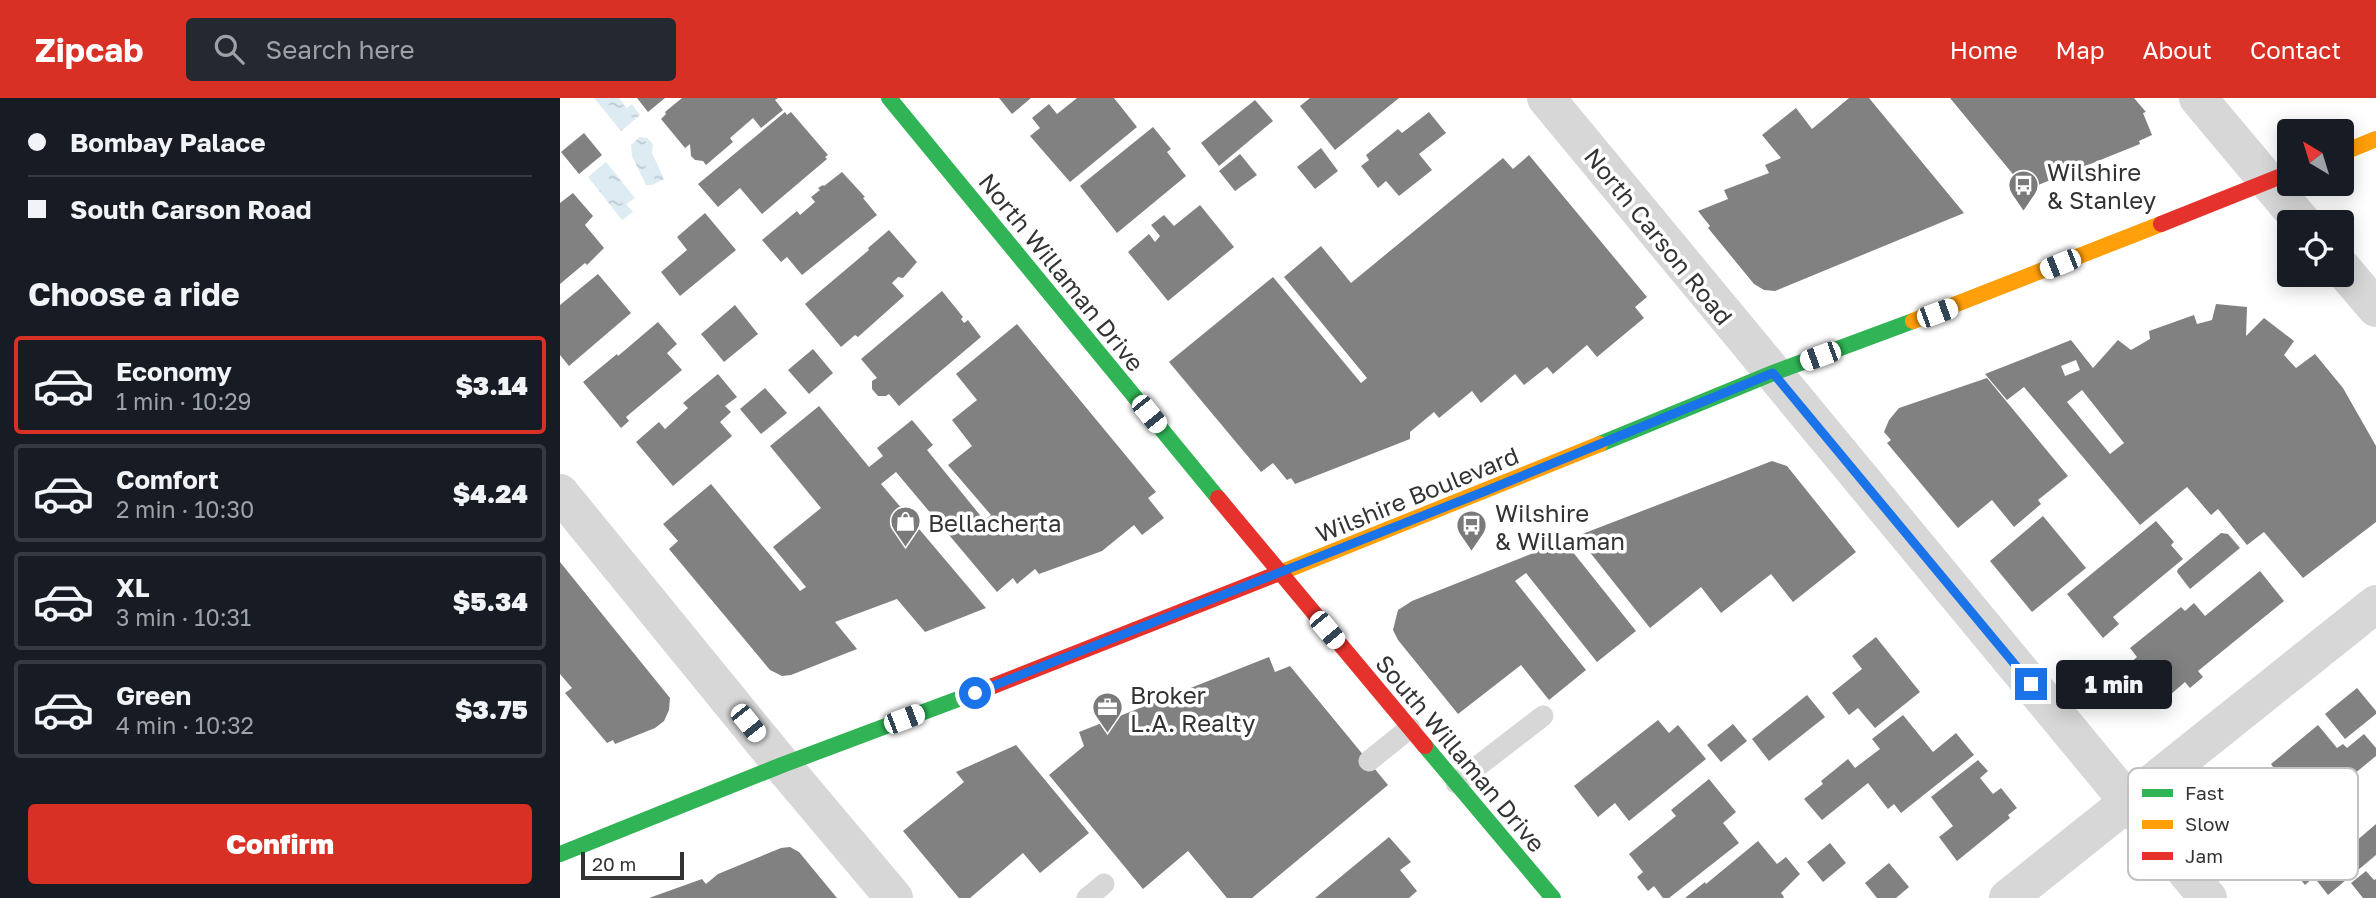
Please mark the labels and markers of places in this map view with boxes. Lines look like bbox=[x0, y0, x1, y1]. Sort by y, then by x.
place label: Wilshire & Stanley bbox=[2047, 157, 2156, 214]
bus stop icon: Wilshire & Stanley bbox=[2007, 168, 2041, 212]
place label: Wilshire & Willaman bbox=[1495, 498, 1625, 555]
shop icon: Bellacherta bbox=[888, 505, 922, 549]
place label: Bellacherta bbox=[928, 508, 1062, 537]
bus stop icon: Wilshire & Willaman bbox=[1455, 509, 1489, 553]
place label: Broker L.A. Realty bbox=[1130, 680, 1255, 737]
office icon: Broker L.A. Realty bbox=[1090, 691, 1124, 735]

